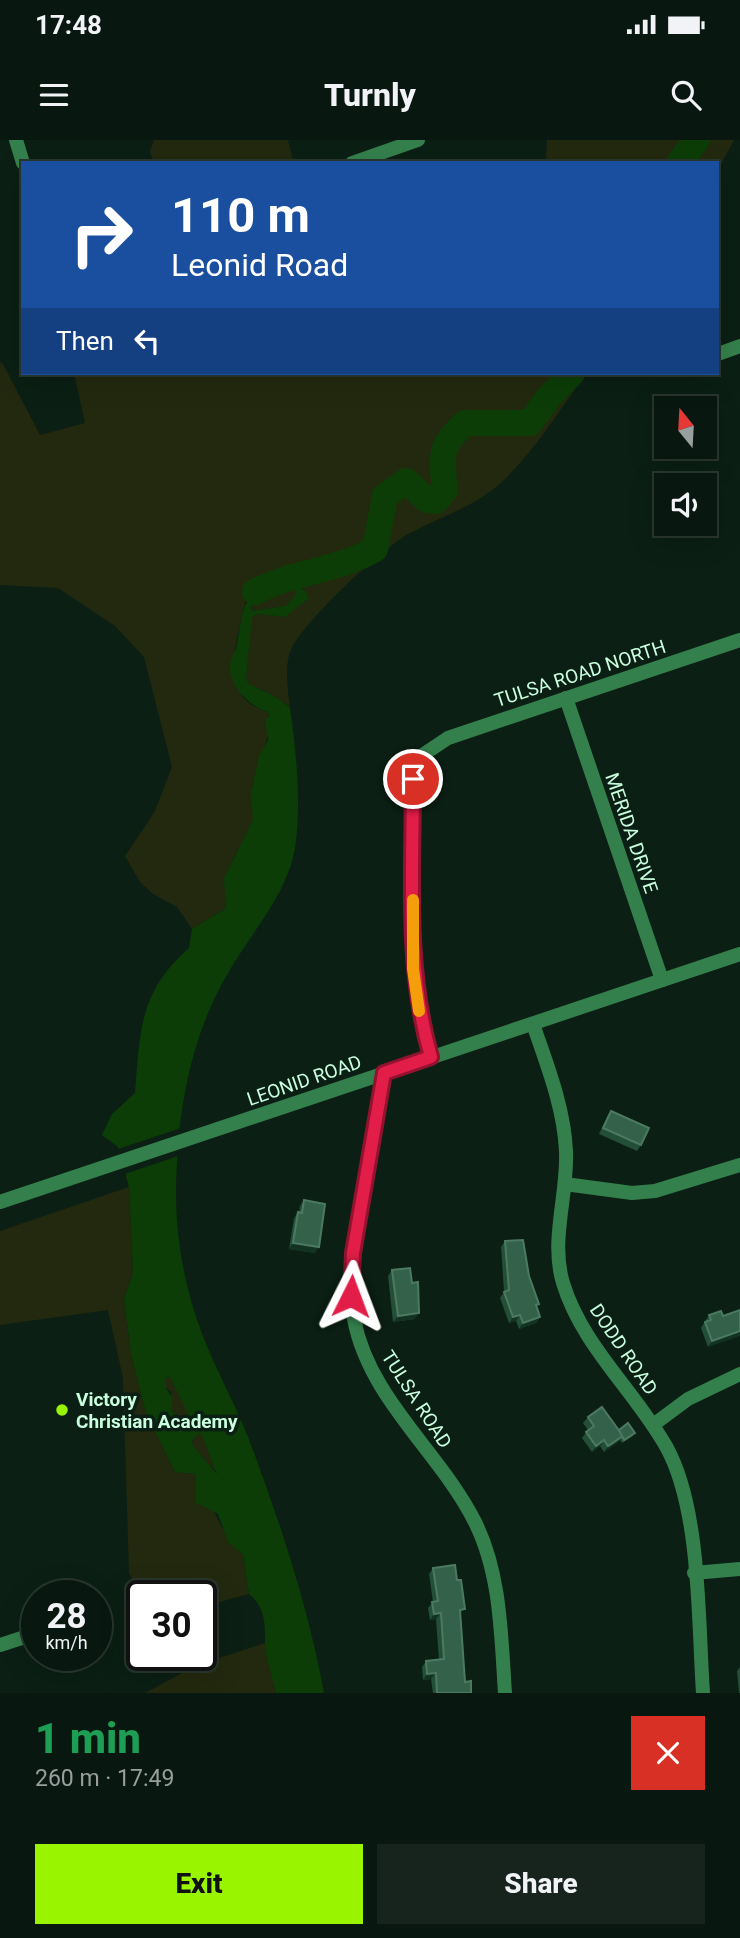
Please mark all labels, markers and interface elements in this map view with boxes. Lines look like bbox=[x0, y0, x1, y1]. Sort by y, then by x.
text: 17:48 bbox=[35, 10, 102, 40]
icon: menu bbox=[35, 76, 73, 114]
text: Turnly bbox=[324, 76, 416, 114]
icon: search bbox=[667, 76, 705, 114]
text: 110 m bbox=[171, 187, 310, 244]
icon: right bbox=[56, 189, 147, 280]
text: Leonid Road bbox=[171, 246, 348, 284]
icon: left bbox=[128, 322, 166, 360]
text: Then bbox=[56, 326, 114, 356]
north arrow bbox=[654, 396, 718, 458]
map controls bbox=[654, 396, 717, 536]
button: sound bbox=[654, 473, 717, 536]
street label: TULSA ROAD NORTH bbox=[492, 635, 669, 712]
pin bbox=[383, 749, 443, 809]
icon: arrive bbox=[394, 760, 432, 798]
street label: MERIDA DRIVE bbox=[600, 770, 663, 897]
street label: LEONID ROAD bbox=[244, 1050, 364, 1111]
position arrow bbox=[314, 1259, 388, 1333]
street label: DODD ROAD bbox=[585, 1299, 662, 1399]
street label: TULSA ROAD bbox=[377, 1346, 457, 1452]
place label: Victory Christian Academy bbox=[76, 1388, 238, 1433]
marker: Victory Christian Academy bbox=[54, 1402, 70, 1418]
speed limit sign: 30 bbox=[126, 1580, 217, 1671]
text: 28 bbox=[46, 1596, 87, 1637]
text: km/h bbox=[45, 1632, 88, 1653]
text: 1 min bbox=[35, 1714, 141, 1763]
button: close bbox=[631, 1716, 705, 1790]
text: 260 m · 17:49 bbox=[35, 1765, 174, 1792]
button: Exit bbox=[35, 1844, 363, 1924]
button: Share bbox=[377, 1844, 705, 1924]

